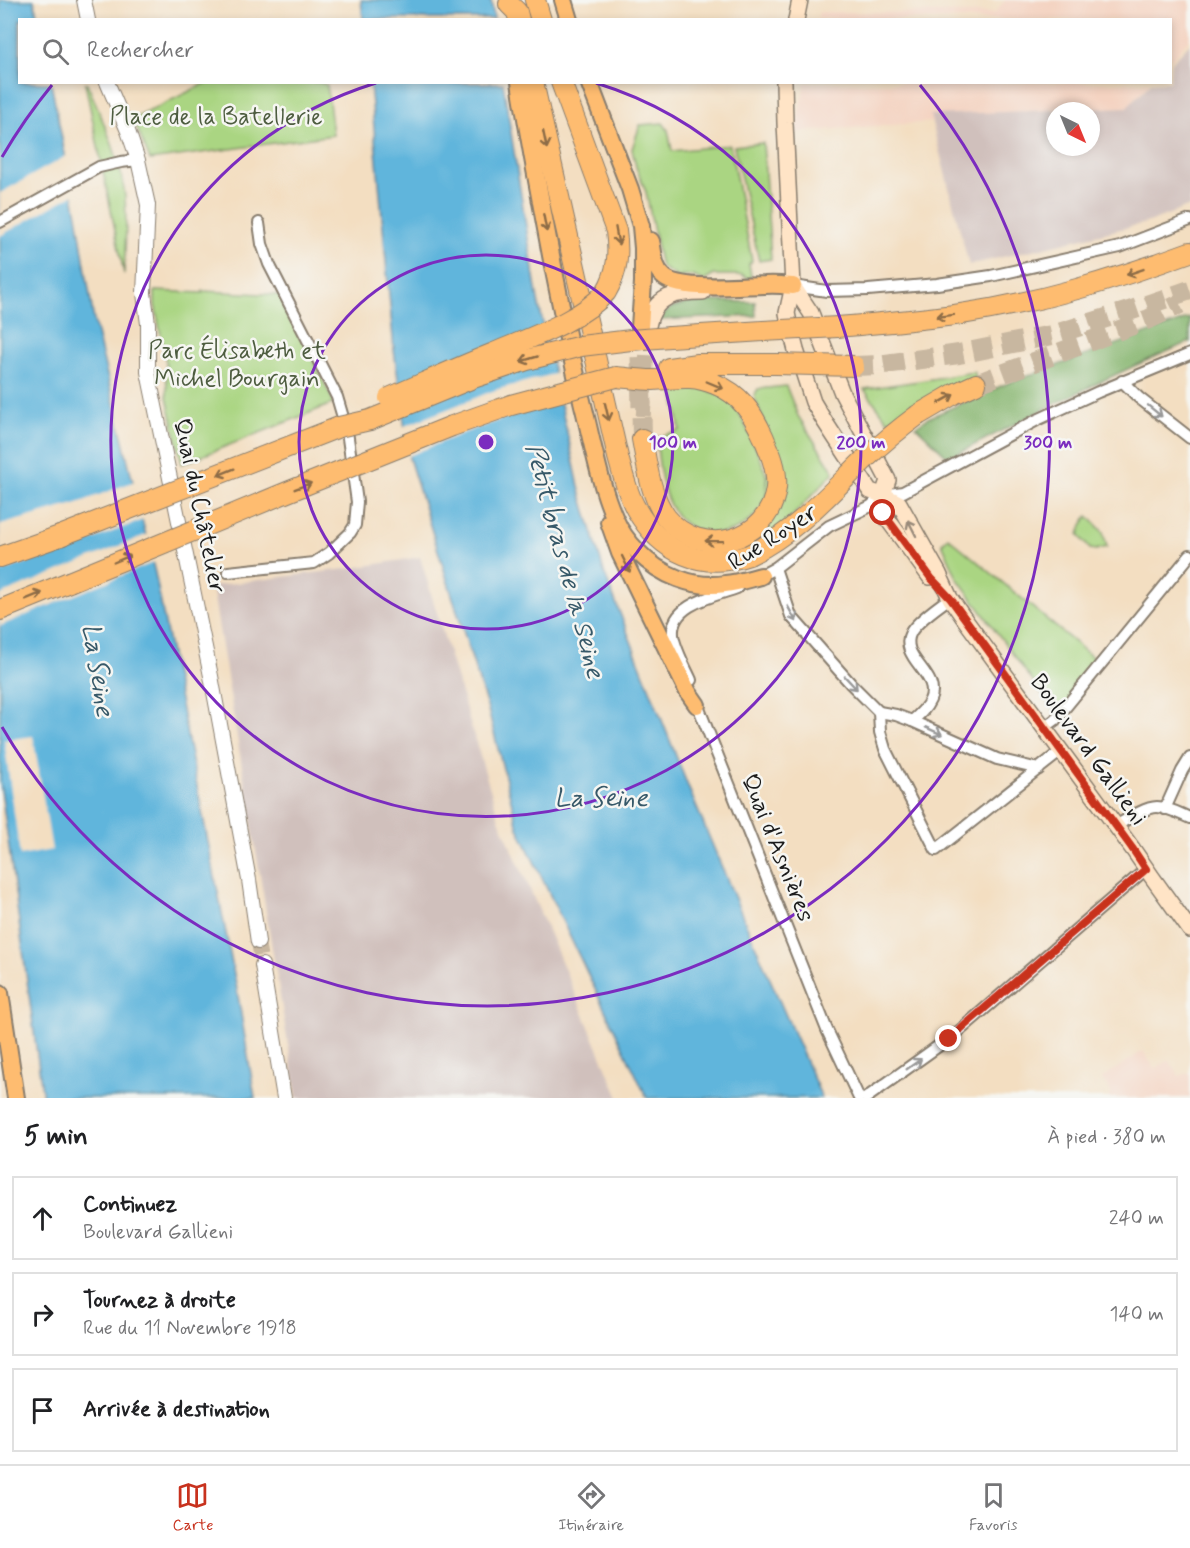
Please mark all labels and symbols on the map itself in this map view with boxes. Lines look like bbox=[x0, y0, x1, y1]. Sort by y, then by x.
park label: Place de la Batellerie bbox=[109, 102, 323, 133]
north arrow bbox=[1046, 102, 1100, 156]
one-way arrow bbox=[540, 129, 551, 149]
one-way arrow bbox=[540, 212, 551, 232]
one-way arrow bbox=[611, 226, 622, 245]
one-way arrow bbox=[1126, 267, 1145, 278]
one-way arrow bbox=[936, 311, 956, 322]
park label: Parc Élisabeth et Michel Bourgain bbox=[148, 334, 326, 395]
one-way arrow bbox=[520, 354, 539, 365]
one-way arrow bbox=[706, 380, 724, 391]
one-way arrow bbox=[938, 392, 955, 404]
one-way arrow bbox=[602, 402, 613, 421]
one-way arrow bbox=[1147, 404, 1163, 417]
street label: Quai du Châtelier bbox=[165, 416, 233, 596]
text: 100 m bbox=[649, 431, 697, 455]
text: 200 m bbox=[836, 431, 886, 455]
text: 300 m bbox=[1024, 431, 1072, 455]
centre of rings bbox=[476, 432, 496, 452]
water label: Petit bras de la Seine bbox=[516, 440, 612, 683]
one-way arrow bbox=[217, 467, 236, 478]
one-way arrow bbox=[293, 479, 312, 490]
street label: Rue Royer bbox=[722, 497, 824, 578]
route start bbox=[869, 499, 895, 525]
one-way arrow bbox=[906, 519, 917, 537]
one-way arrow bbox=[705, 535, 725, 547]
one-way arrow bbox=[113, 553, 131, 565]
one-way arrow bbox=[621, 555, 632, 573]
one-way arrow bbox=[25, 590, 43, 601]
one-way arrow bbox=[786, 605, 798, 622]
water label: La Seine bbox=[73, 621, 121, 720]
street label: Boulevard Gallieni bbox=[1023, 668, 1153, 832]
one-way arrow bbox=[843, 675, 858, 690]
one-way arrow bbox=[925, 727, 943, 738]
street label: Quai d'Asnières bbox=[733, 769, 821, 927]
water label: La Seine bbox=[554, 782, 649, 816]
route end bbox=[935, 1025, 961, 1051]
one-way arrow bbox=[905, 1058, 922, 1070]

